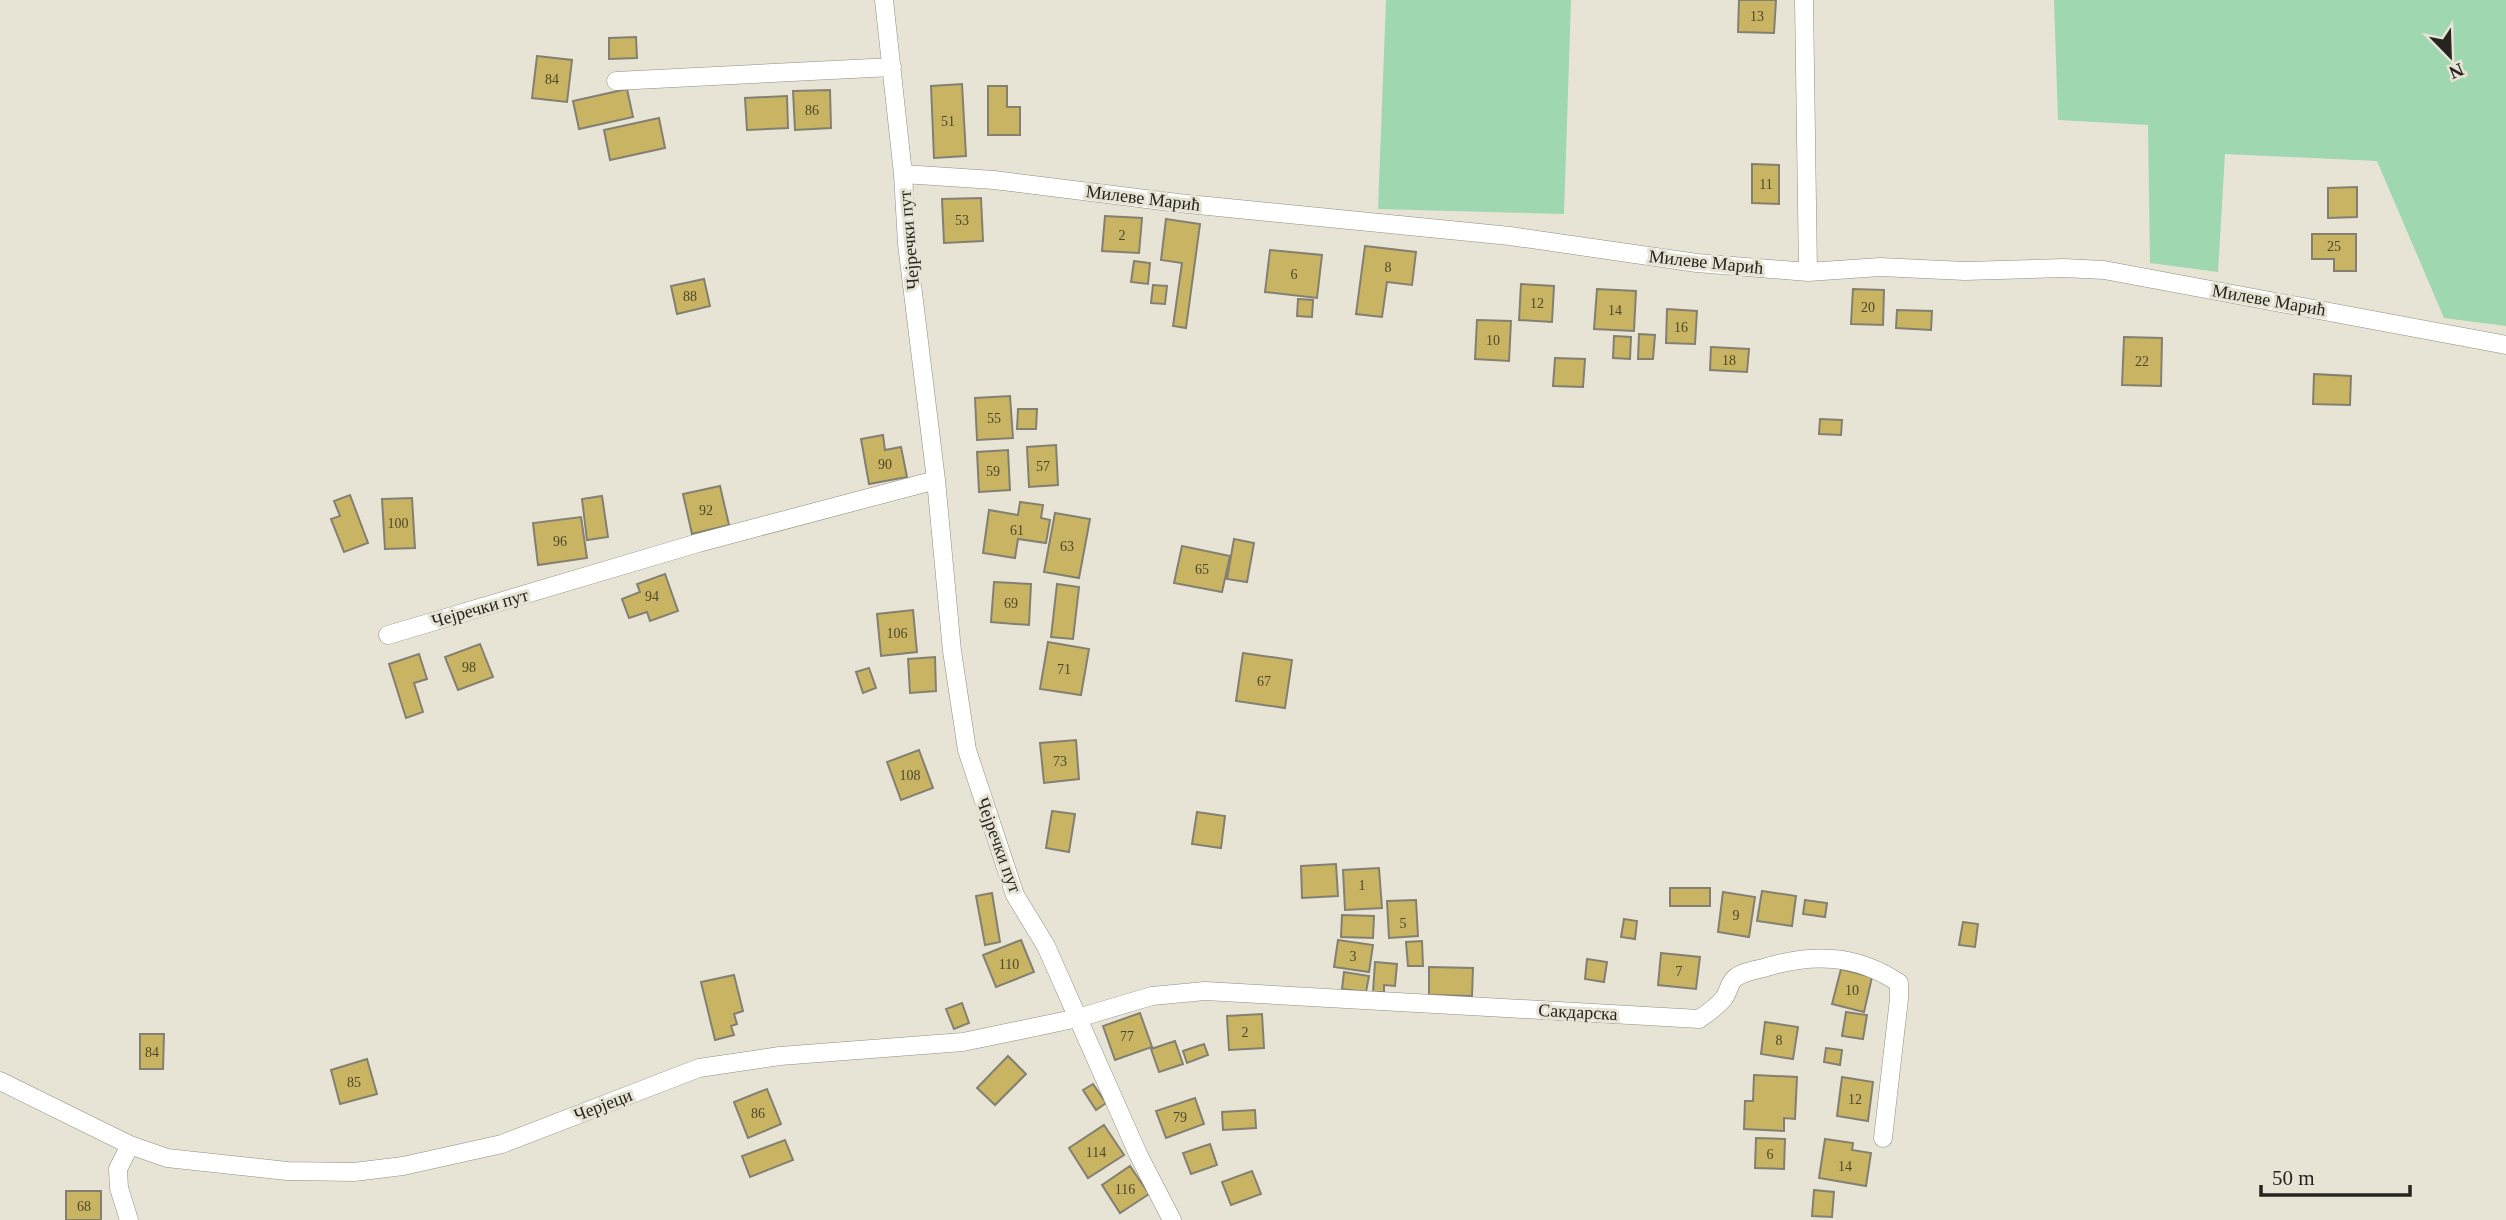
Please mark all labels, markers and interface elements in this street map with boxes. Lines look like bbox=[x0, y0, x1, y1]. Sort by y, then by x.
house number: 13 bbox=[1750, 9, 1764, 24]
north arrow bbox=[2415, 21, 2485, 91]
text: N bbox=[2446, 59, 2467, 84]
house number: 84 bbox=[545, 72, 559, 87]
house number: 86 bbox=[805, 103, 819, 118]
house number: 51 bbox=[941, 114, 955, 129]
house number: 11 bbox=[1759, 177, 1773, 192]
street label: Милеве Мaрић bbox=[1085, 181, 1201, 215]
street label: Чејречки пут bbox=[895, 189, 923, 291]
house number: 53 bbox=[955, 213, 969, 228]
house number: 2 bbox=[1119, 228, 1126, 243]
house number: 25 bbox=[2327, 239, 2341, 254]
street label: Милеве Мaрић bbox=[1648, 246, 1764, 278]
house number: 8 bbox=[1385, 260, 1392, 275]
house number: 6 bbox=[1291, 267, 1298, 282]
street label: Милеве Мaрић bbox=[2211, 280, 2327, 320]
house number: 88 bbox=[683, 289, 697, 304]
house number: 12 bbox=[1530, 296, 1544, 311]
house number: 20 bbox=[1861, 300, 1875, 315]
house number: 14 bbox=[1608, 303, 1622, 318]
house number: 16 bbox=[1674, 320, 1688, 335]
house number: 10 bbox=[1486, 333, 1500, 348]
house number: 18 bbox=[1722, 353, 1736, 368]
house number: 22 bbox=[2135, 354, 2149, 369]
house number: 55 bbox=[987, 411, 1001, 426]
house number: 90 bbox=[878, 457, 892, 472]
house number: 57 bbox=[1036, 459, 1050, 474]
house number: 59 bbox=[986, 464, 1000, 479]
house number: 92 bbox=[699, 503, 713, 518]
house number: 100 bbox=[388, 516, 409, 531]
house number: 61 bbox=[1010, 523, 1024, 538]
house number: 96 bbox=[553, 534, 567, 549]
house number: 63 bbox=[1060, 539, 1074, 554]
house number: 65 bbox=[1195, 562, 1209, 577]
street label: Чејречки пут bbox=[429, 585, 531, 631]
house number: 94 bbox=[645, 589, 659, 604]
house number: 69 bbox=[1004, 596, 1018, 611]
house number: 106 bbox=[887, 626, 908, 641]
house number: 98 bbox=[462, 660, 476, 675]
house number: 71 bbox=[1057, 662, 1071, 677]
house number: 67 bbox=[1257, 674, 1271, 689]
house number: 73 bbox=[1053, 754, 1067, 769]
house number: 108 bbox=[900, 768, 921, 783]
street label: Чејречки пут bbox=[973, 795, 1025, 895]
house number: 1 bbox=[1359, 878, 1366, 893]
house number: 9 bbox=[1733, 908, 1740, 923]
house number: 5 bbox=[1400, 916, 1407, 931]
house number: 3 bbox=[1350, 949, 1357, 964]
house number: 110 bbox=[999, 957, 1019, 972]
house number: 7 bbox=[1676, 964, 1683, 979]
house number: 10 bbox=[1845, 983, 1859, 998]
street label: Сакдарска bbox=[1538, 1000, 1618, 1024]
house number: 2 bbox=[1242, 1025, 1249, 1040]
house number: 77 bbox=[1120, 1029, 1134, 1044]
house number: 8 bbox=[1776, 1033, 1783, 1048]
house number: 84 bbox=[145, 1045, 159, 1060]
house number: 85 bbox=[347, 1075, 361, 1090]
street label: Черјеци bbox=[571, 1085, 635, 1125]
house number: 12 bbox=[1848, 1092, 1862, 1107]
house number: 86 bbox=[751, 1106, 765, 1121]
house number: 79 bbox=[1173, 1110, 1187, 1125]
house number: 114 bbox=[1086, 1145, 1106, 1160]
house number: 6 bbox=[1767, 1147, 1774, 1162]
scale bar bbox=[2261, 1154, 2410, 1198]
house number: 14 bbox=[1838, 1159, 1852, 1174]
text: 50 m bbox=[2272, 1166, 2315, 1190]
house number: 116 bbox=[1115, 1182, 1135, 1197]
house number: 68 bbox=[77, 1199, 91, 1214]

